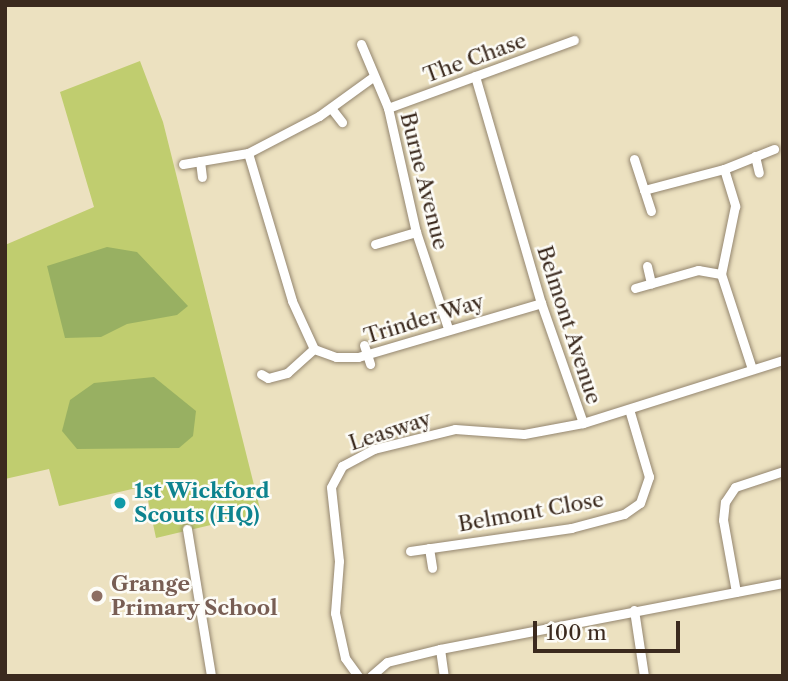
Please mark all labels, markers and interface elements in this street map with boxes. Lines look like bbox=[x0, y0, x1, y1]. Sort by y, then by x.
street label: The Chase bbox=[420, 28, 530, 88]
street label: Burne Avenue bbox=[395, 109, 453, 253]
street label: Belmont Avenue bbox=[531, 242, 607, 408]
street label: Trinder Way bbox=[360, 289, 488, 349]
street label: Leasway bbox=[346, 406, 434, 456]
place label: 1st Wickford Scouts (HQ) bbox=[134, 478, 270, 528]
street label: Belmont Close bbox=[456, 487, 606, 537]
marker: 1st Wickford Scouts (HQ) bbox=[112, 495, 128, 511]
place label: Grange Primary School bbox=[111, 571, 278, 621]
marker: Grange Primary School bbox=[89, 588, 105, 604]
scale bar bbox=[536, 608, 683, 652]
text: 100 m bbox=[546, 620, 607, 645]

